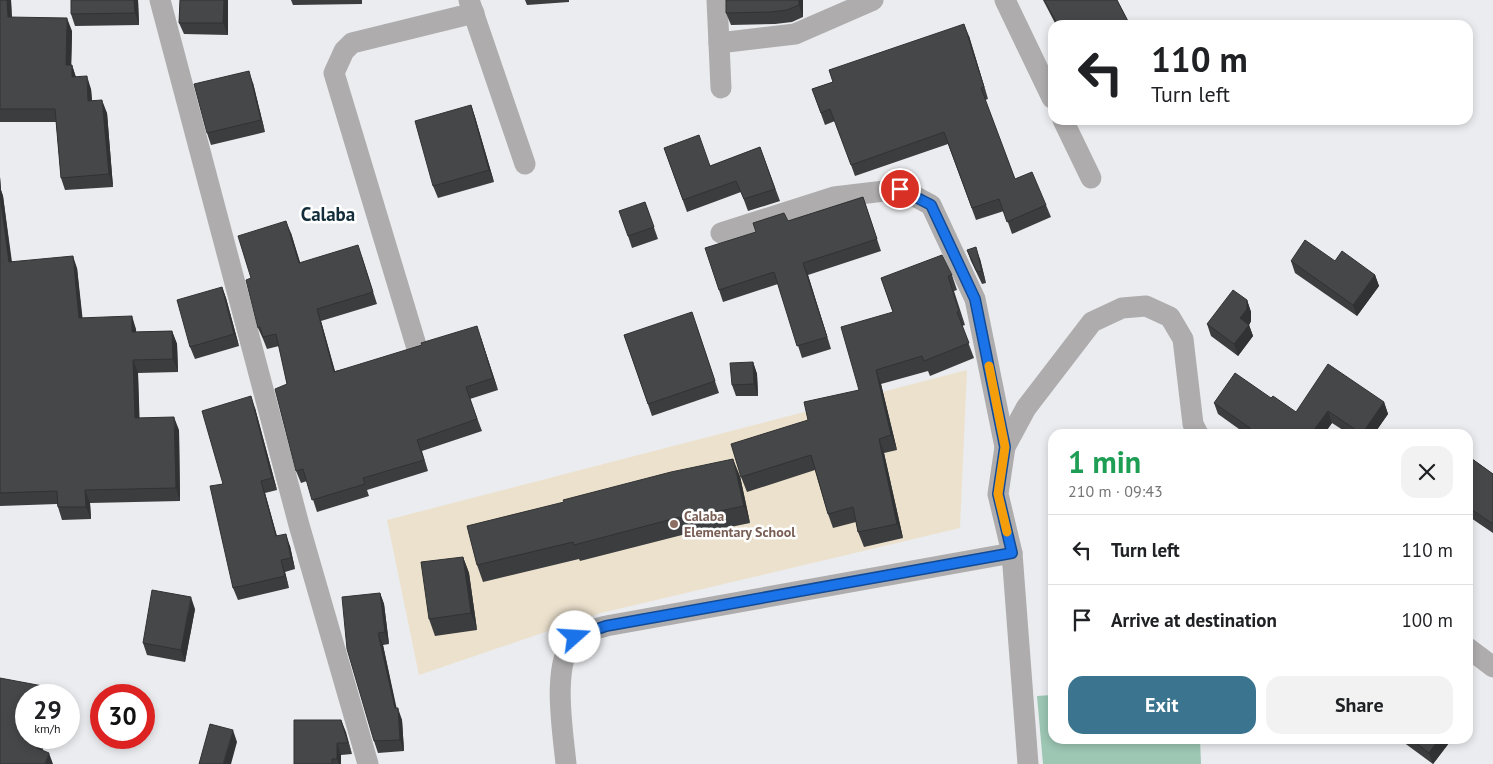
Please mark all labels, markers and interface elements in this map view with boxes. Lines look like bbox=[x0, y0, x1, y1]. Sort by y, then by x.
text: 110 m bbox=[1151, 36, 1248, 82]
icon: left bbox=[1068, 40, 1133, 105]
text: Turn left bbox=[1151, 80, 1230, 108]
pin bbox=[879, 168, 921, 210]
icon: arrive bbox=[886, 175, 914, 203]
district label: Calaba bbox=[301, 202, 355, 226]
text: 1 min bbox=[1068, 442, 1141, 481]
button: close bbox=[1401, 446, 1453, 498]
text: 210 m · 09:43 bbox=[1068, 481, 1163, 501]
place label: Calaba Elementary School bbox=[684, 507, 796, 541]
marker: Calaba Elementary School bbox=[668, 518, 680, 530]
icon: left bbox=[1068, 536, 1096, 564]
text: Turn left bbox=[1111, 538, 1180, 562]
text: 110 m bbox=[1401, 538, 1453, 562]
icon: arrive bbox=[1068, 606, 1096, 634]
text: Arrive at destination bbox=[1111, 608, 1277, 632]
text: 100 m bbox=[1401, 608, 1453, 632]
position arrow bbox=[548, 610, 600, 662]
button: Exit bbox=[1068, 676, 1256, 734]
button: Share bbox=[1266, 676, 1453, 734]
speed limit sign: 30 bbox=[90, 684, 155, 749]
text: 29 bbox=[33, 694, 62, 726]
text: km/h bbox=[34, 721, 61, 736]

